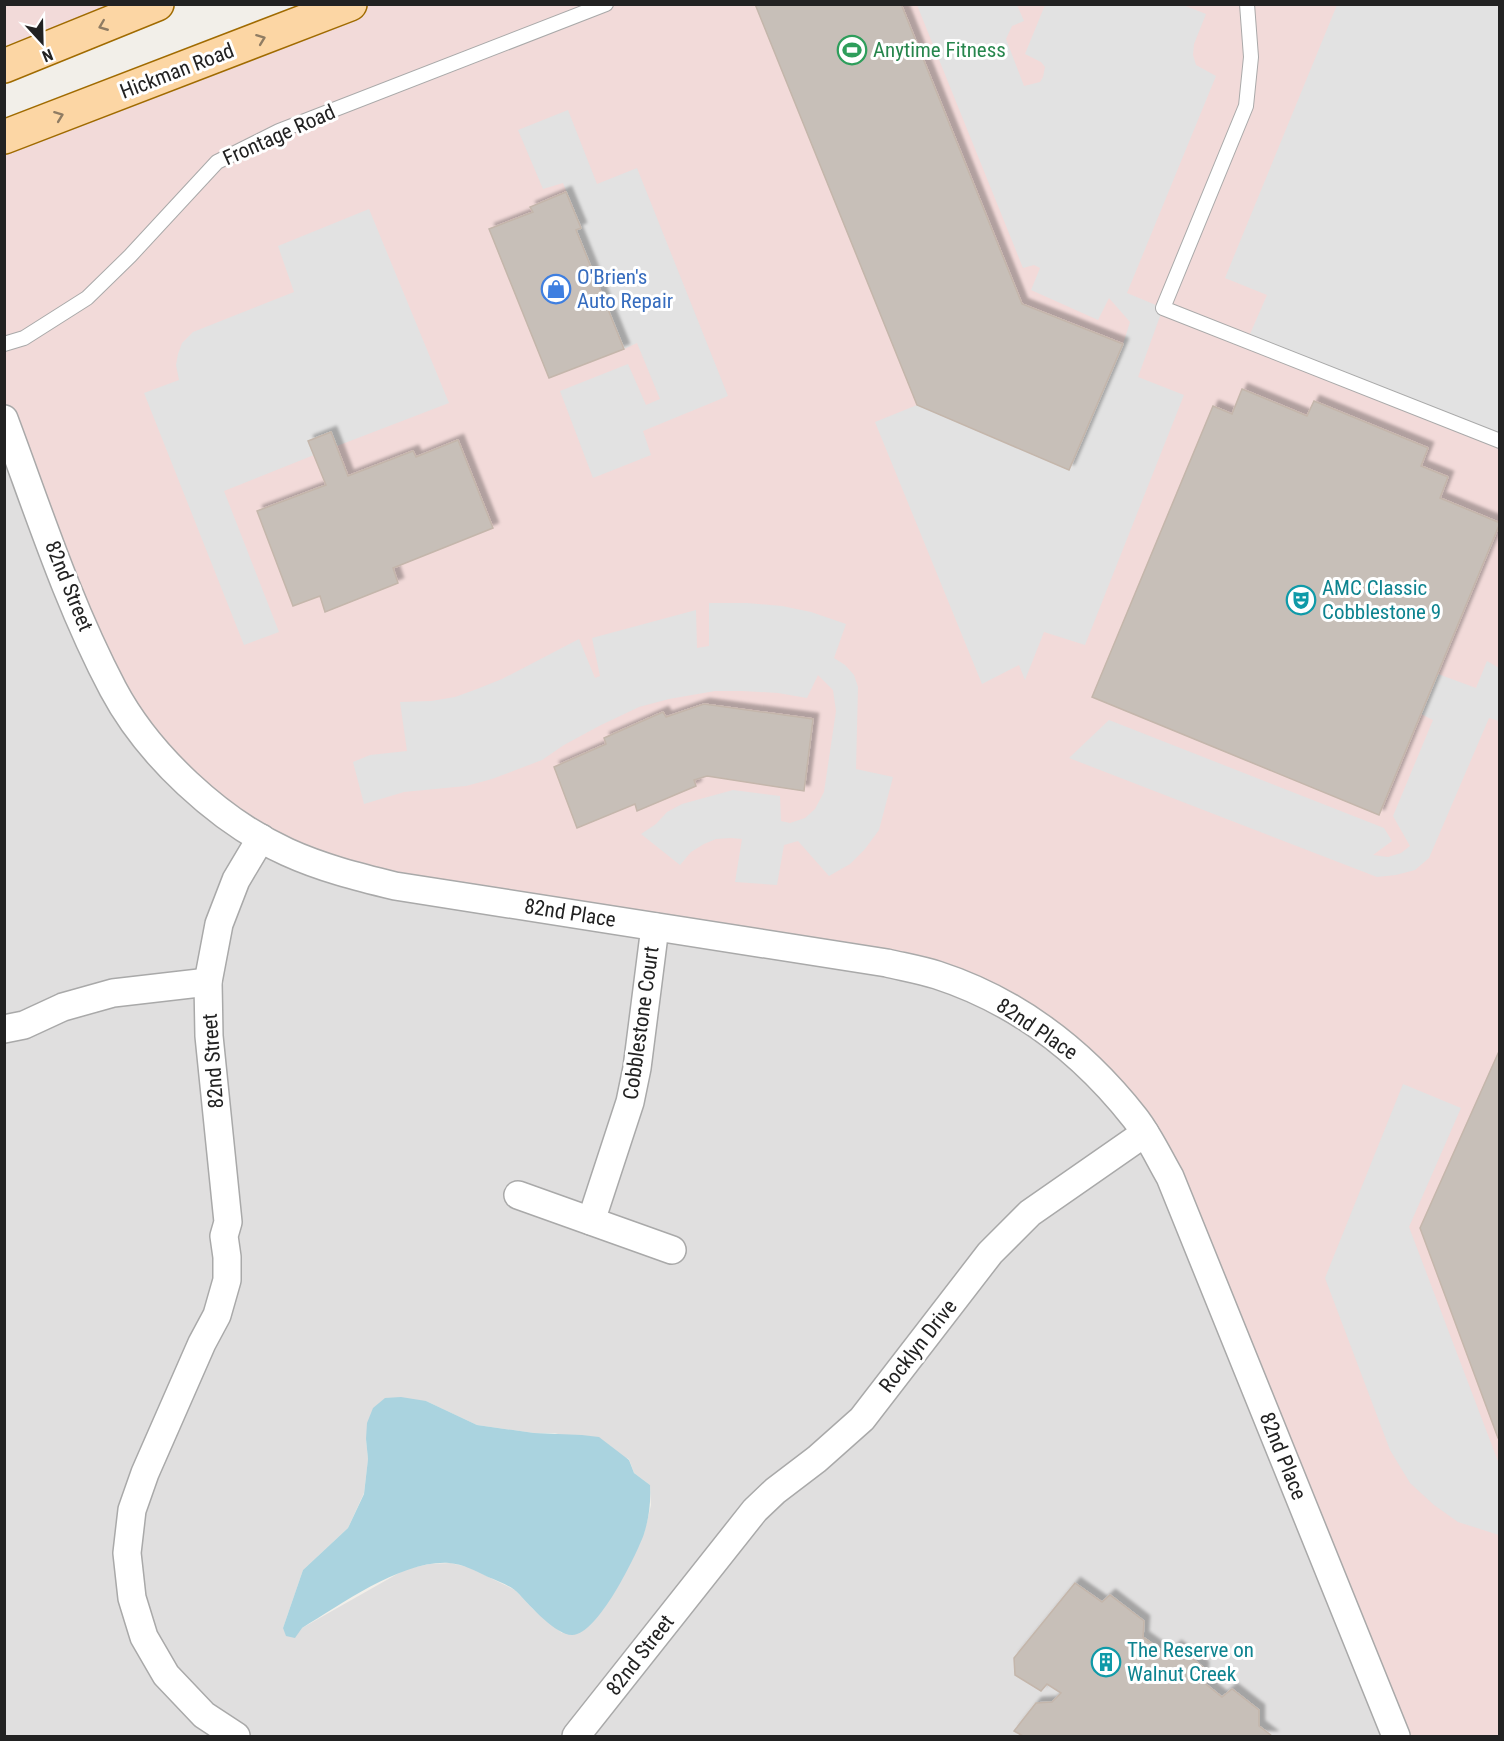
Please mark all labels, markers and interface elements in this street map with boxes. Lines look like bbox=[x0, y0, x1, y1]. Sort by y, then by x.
north arrow bbox=[12, 12, 72, 72]
one-way arrow bbox=[98, 19, 109, 31]
one-way arrow bbox=[255, 33, 266, 46]
sports icon: Anytime Fitness bbox=[836, 34, 868, 66]
street label: Hickman Road bbox=[117, 38, 237, 104]
place label: Anytime Fitness bbox=[873, 38, 1006, 62]
text: N bbox=[39, 45, 56, 66]
street label: Frontage Road bbox=[219, 100, 339, 170]
one-way arrow bbox=[53, 111, 64, 123]
place label: O'Brien's Auto Repair bbox=[577, 265, 673, 313]
shop icon: O'Brien's Auto Repair bbox=[540, 273, 572, 305]
street label: 82nd Street bbox=[40, 537, 98, 635]
place label: AMC Classic Cobblestone 9 bbox=[1322, 576, 1441, 624]
theatre icon: AMC Classic Cobblestone 9 bbox=[1285, 584, 1317, 616]
street label: 82nd Place bbox=[523, 894, 618, 932]
street label: Cobblestone Court bbox=[618, 945, 664, 1101]
street label: 82nd Place bbox=[992, 993, 1082, 1065]
street label: 82nd Street bbox=[198, 1013, 228, 1109]
street label: Rocklyn Drive bbox=[874, 1295, 962, 1397]
street label: 82nd Place bbox=[1255, 1409, 1311, 1503]
street label: 82nd Street bbox=[601, 1610, 679, 1700]
place label: The Reserve on Walnut Creek bbox=[1127, 1638, 1254, 1686]
building icon: The Reserve on Walnut Creek bbox=[1090, 1646, 1122, 1678]

